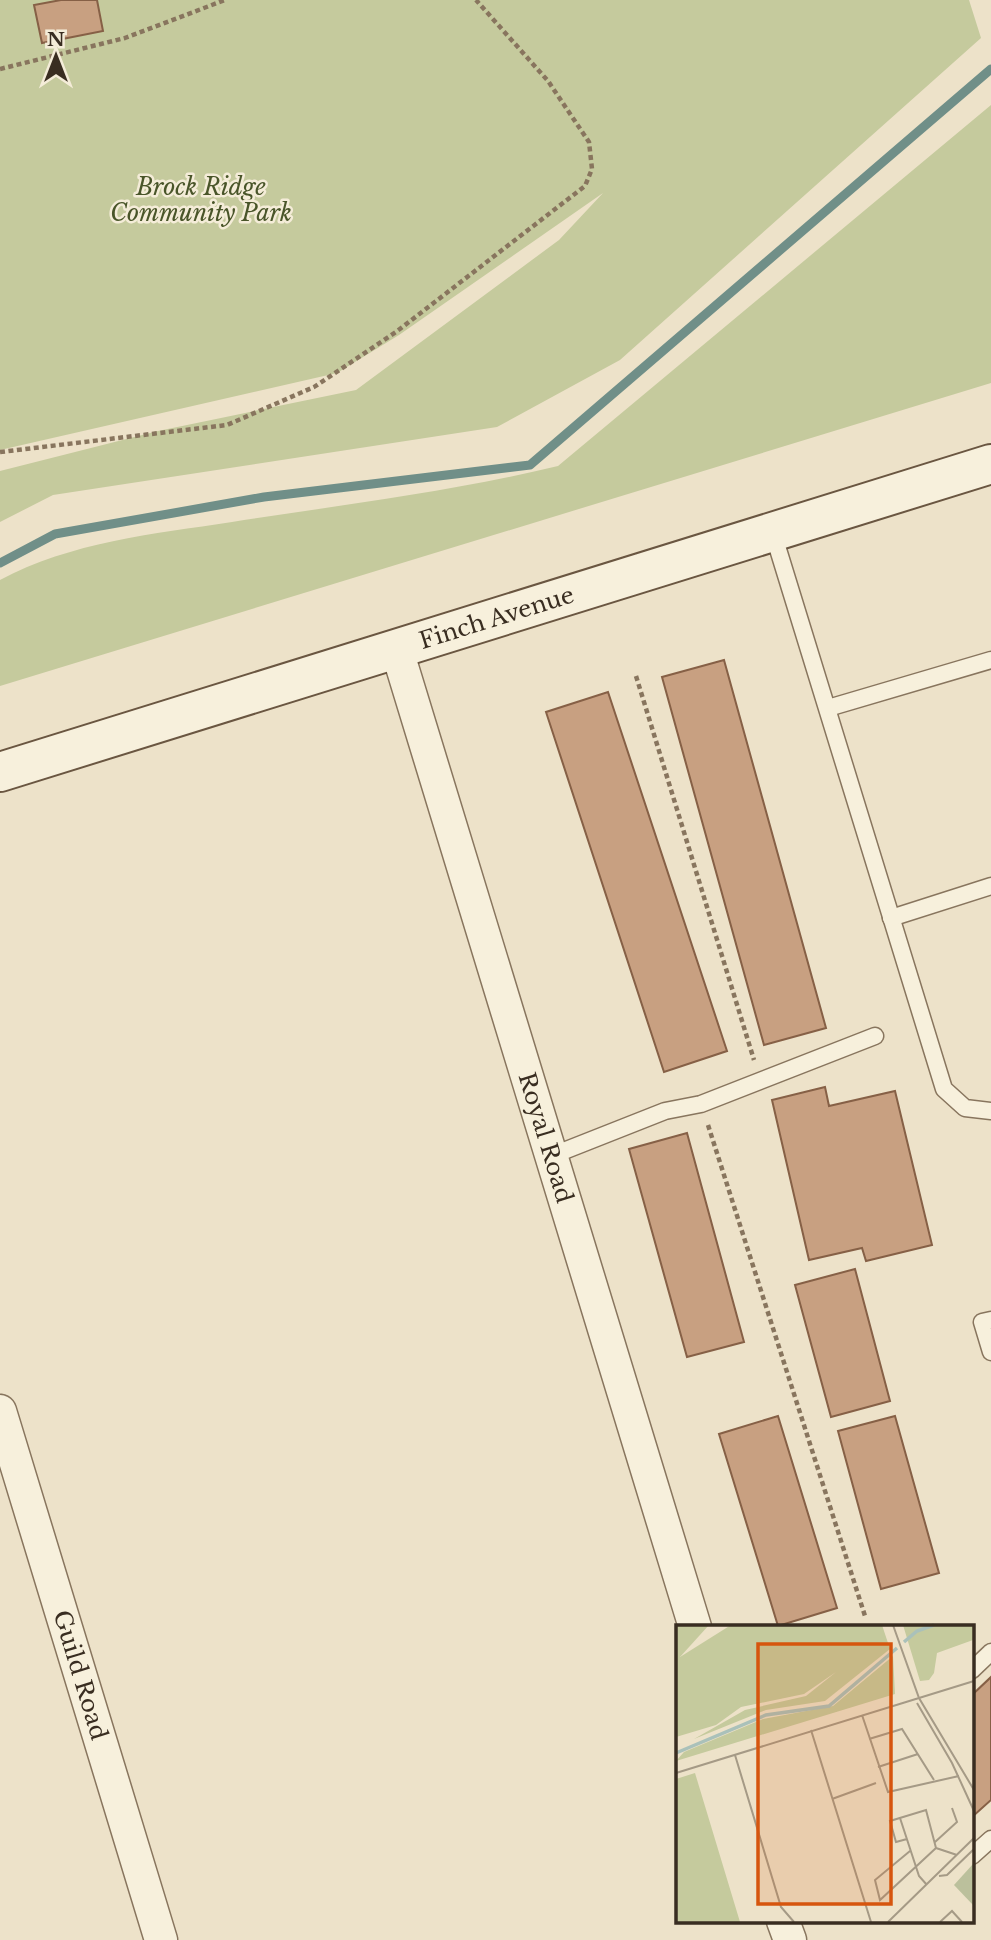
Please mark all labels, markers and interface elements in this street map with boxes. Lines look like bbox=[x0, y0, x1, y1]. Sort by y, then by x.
north arrow bbox=[21, 21, 91, 91]
text: N bbox=[47, 28, 65, 51]
park label: Brock Ridge Community Park bbox=[110, 173, 292, 227]
street label: Finch Avenue bbox=[416, 580, 577, 655]
street label: Royal Road bbox=[513, 1069, 579, 1206]
street label: Guild Road bbox=[47, 1607, 113, 1743]
inset map bbox=[676, 1625, 974, 1923]

